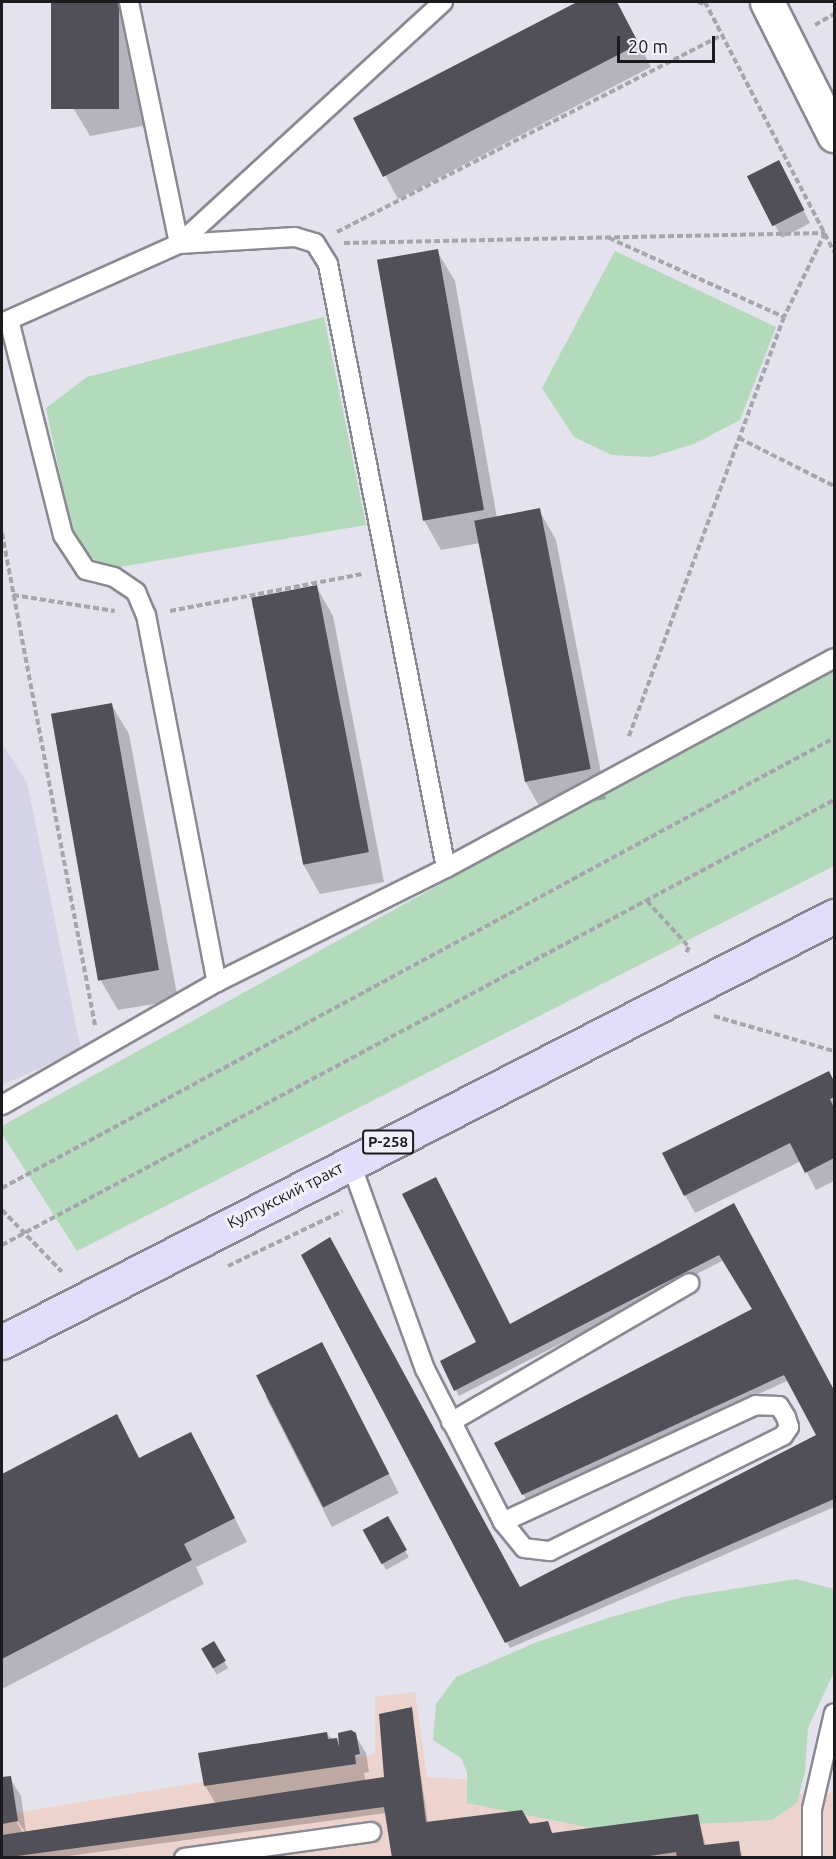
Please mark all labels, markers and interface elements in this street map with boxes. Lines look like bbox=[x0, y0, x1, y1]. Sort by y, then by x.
scale bar bbox=[620, 24, 718, 62]
text: 20 m bbox=[628, 36, 668, 56]
road number: Р-258 bbox=[361, 1130, 415, 1154]
street label: Култукский тракт bbox=[224, 1158, 346, 1232]

